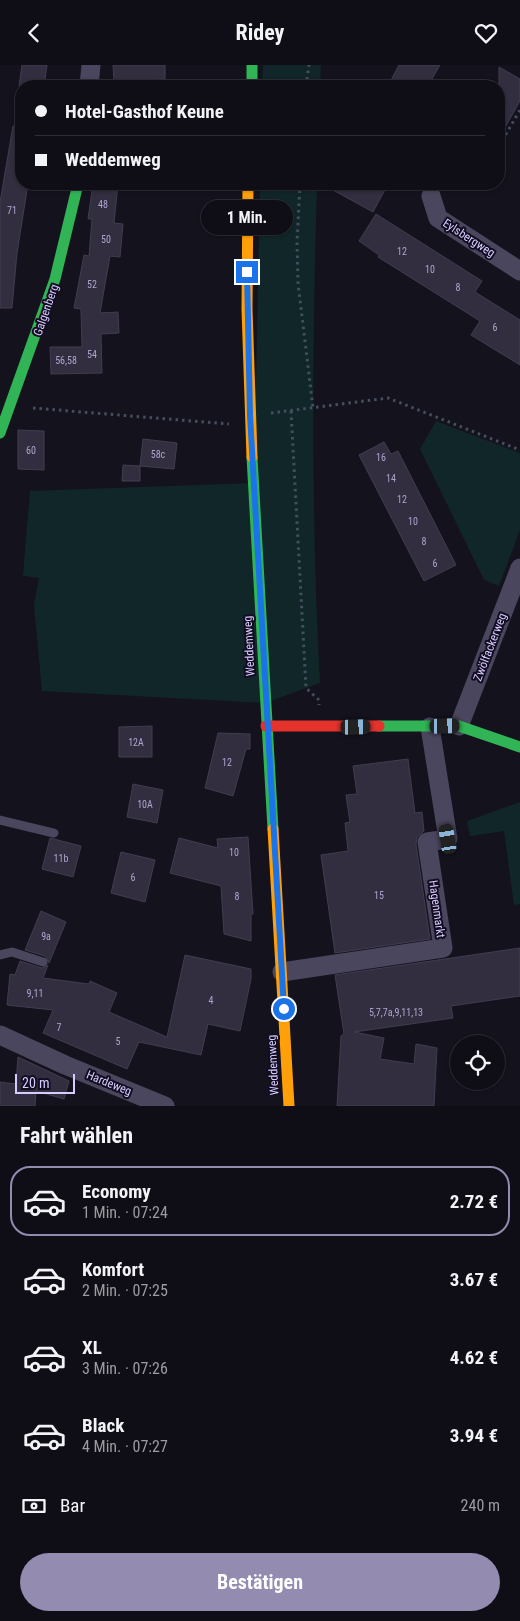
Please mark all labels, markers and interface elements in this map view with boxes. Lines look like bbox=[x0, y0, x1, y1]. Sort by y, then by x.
icon: back bbox=[20, 19, 48, 47]
icon: heart bbox=[472, 19, 500, 47]
text: Ridey bbox=[236, 20, 284, 45]
text: Hotel-Gasthof Keune bbox=[65, 100, 224, 123]
text: Weddemweg bbox=[65, 148, 161, 171]
house number: 48 bbox=[98, 199, 108, 210]
callout: 1 Min. bbox=[201, 199, 293, 235]
house number: 71 bbox=[7, 205, 17, 216]
text: 1 Min. bbox=[227, 208, 267, 227]
street label: Eylsbergweg bbox=[440, 216, 498, 260]
house number: 50 bbox=[101, 234, 111, 245]
house number: 12 bbox=[397, 246, 407, 257]
route end bbox=[236, 261, 258, 283]
house number: 10 bbox=[425, 264, 435, 275]
house number: 52 bbox=[87, 279, 97, 290]
street label: Galgenberg bbox=[31, 282, 61, 338]
house number: 8 bbox=[456, 282, 461, 293]
house number: 6 bbox=[493, 322, 498, 333]
house number: 54 bbox=[87, 349, 97, 360]
house number: 56,58 bbox=[55, 355, 77, 366]
house number: 60 bbox=[26, 445, 36, 456]
house number: 58c bbox=[151, 449, 166, 460]
house number: 16 bbox=[376, 452, 386, 463]
house number: 14 bbox=[386, 473, 396, 484]
house number: 12 bbox=[397, 494, 407, 505]
house number: 10 bbox=[408, 516, 418, 527]
house number: 8 bbox=[422, 536, 427, 547]
house number: 6 bbox=[433, 558, 438, 569]
street label: Zwölfackerweg bbox=[471, 611, 509, 683]
street label: Weddemweg bbox=[240, 615, 258, 677]
car bbox=[429, 718, 460, 734]
car bbox=[340, 719, 371, 735]
house number: 12A bbox=[128, 737, 144, 748]
house number: 12 bbox=[222, 757, 232, 768]
house number: 10A bbox=[137, 799, 153, 810]
car bbox=[438, 823, 457, 855]
house number: 10 bbox=[229, 847, 239, 858]
house number: 11b bbox=[54, 853, 68, 864]
house number: 6 bbox=[131, 872, 136, 883]
street label: Hagenmarkt bbox=[426, 879, 448, 939]
house number: 15 bbox=[374, 890, 384, 901]
house number: 8 bbox=[235, 891, 240, 902]
house number: 9a bbox=[41, 931, 51, 942]
house number: 9,11 bbox=[27, 988, 43, 999]
house number: 4 bbox=[209, 995, 214, 1006]
route start bbox=[273, 998, 295, 1020]
house number: 5,7,7a,9,11,13 bbox=[369, 1007, 423, 1018]
house number: 7 bbox=[57, 1022, 62, 1033]
street label: Weddemweg bbox=[264, 1034, 282, 1096]
map controls bbox=[450, 1035, 505, 1090]
button: locate bbox=[450, 1035, 505, 1090]
house number: 5 bbox=[116, 1036, 121, 1047]
street label: Hardeweg bbox=[84, 1068, 134, 1098]
scale bar bbox=[15, 1071, 75, 1094]
text: 20 m bbox=[22, 1075, 50, 1091]
text: Fahrt wählen bbox=[20, 1123, 133, 1148]
icon: car bbox=[22, 1179, 67, 1224]
text: Economy bbox=[82, 1180, 151, 1203]
text: 2.72 € bbox=[450, 1190, 498, 1213]
text: 1 Min. · 07:24 bbox=[82, 1203, 168, 1222]
icon: car bbox=[22, 1257, 67, 1302]
text: Komfort bbox=[82, 1258, 144, 1281]
text: 3.67 € bbox=[450, 1268, 498, 1291]
text: 2 Min. · 07:25 bbox=[82, 1281, 168, 1300]
icon: car bbox=[22, 1335, 67, 1380]
text: XL bbox=[82, 1336, 102, 1359]
text: 4.62 € bbox=[450, 1346, 498, 1369]
text: 3 Min. · 07:26 bbox=[82, 1359, 168, 1378]
icon: car bbox=[22, 1413, 67, 1458]
text: Black bbox=[82, 1414, 124, 1437]
text: 3.94 € bbox=[450, 1424, 498, 1447]
text: 4 Min. · 07:27 bbox=[82, 1437, 168, 1456]
icon: cash bbox=[20, 1492, 48, 1520]
text: Bar bbox=[60, 1494, 85, 1517]
text: 240 m bbox=[461, 1496, 500, 1515]
button: Bestätigen bbox=[20, 1553, 500, 1611]

